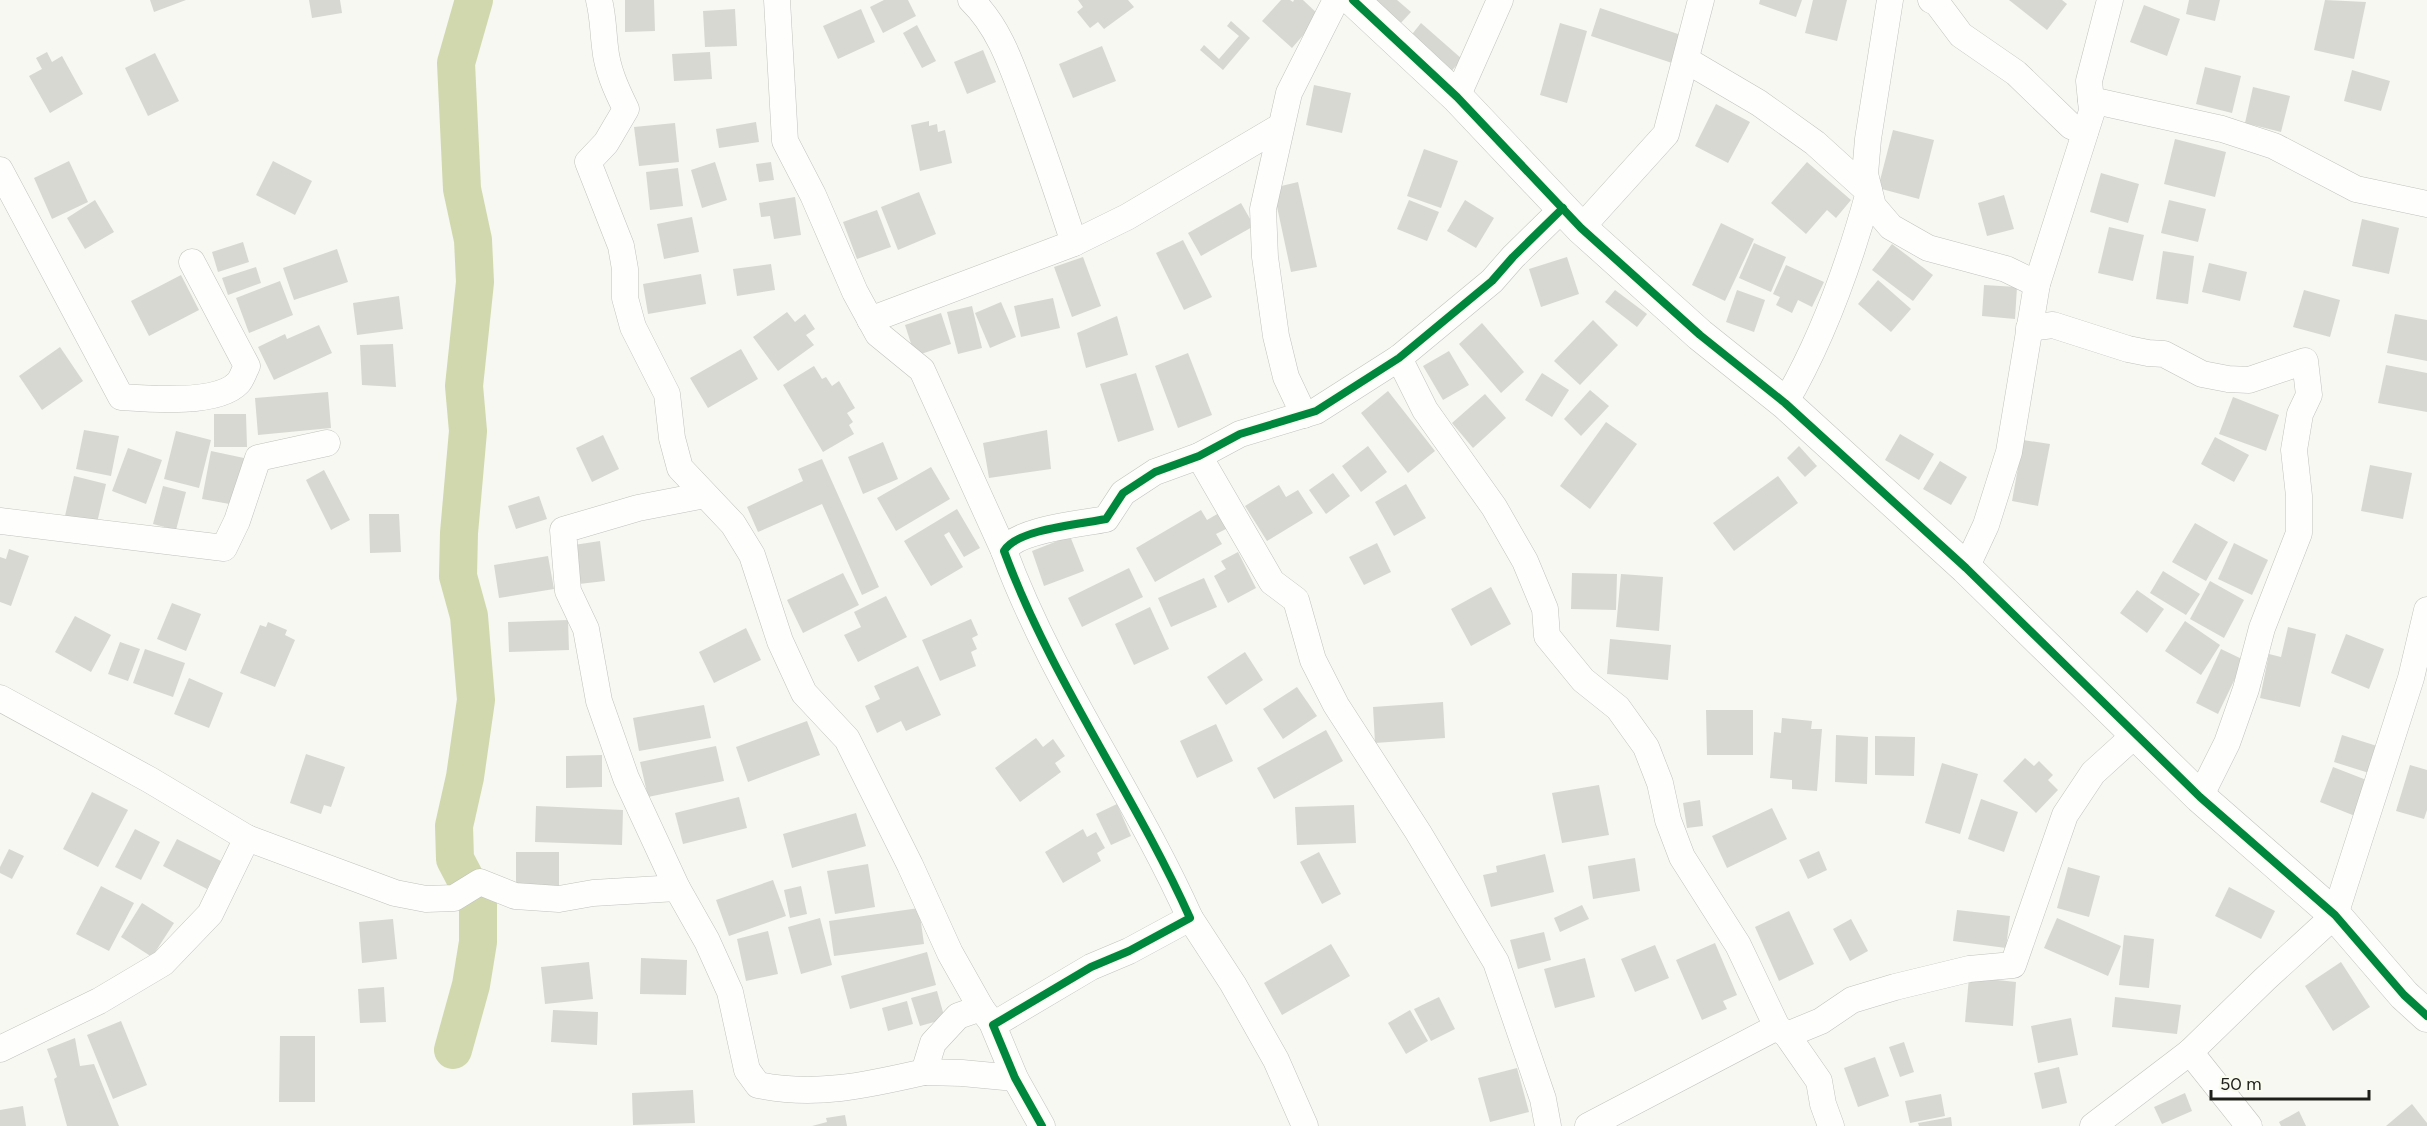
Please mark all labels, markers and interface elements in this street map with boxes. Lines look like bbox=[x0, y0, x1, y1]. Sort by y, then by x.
scale bar bbox=[2211, 1063, 2368, 1101]
text: 50 m bbox=[2220, 1073, 2262, 1095]

